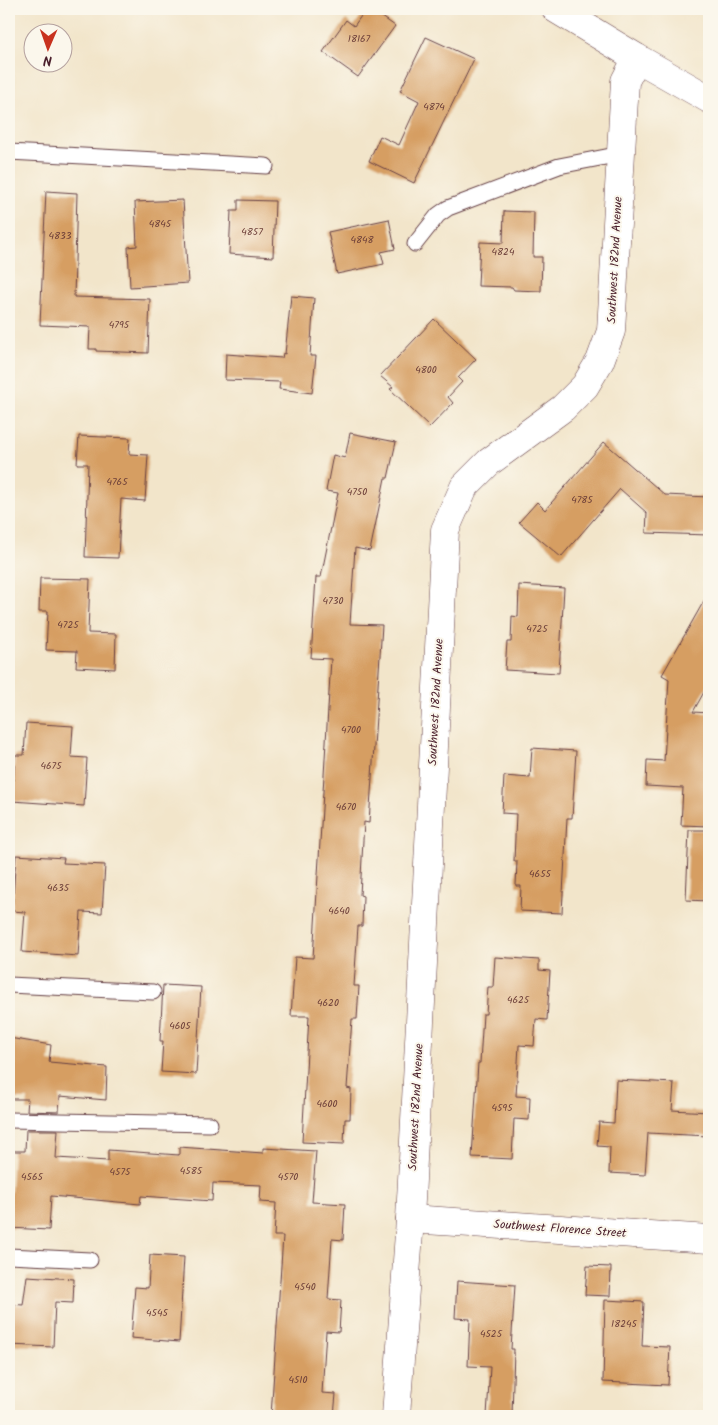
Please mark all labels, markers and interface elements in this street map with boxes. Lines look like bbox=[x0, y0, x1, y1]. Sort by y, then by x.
north arrow bbox=[22, 22, 72, 72]
house number: 18167 bbox=[348, 31, 371, 47]
text: N bbox=[43, 49, 52, 71]
house number: 4874 bbox=[423, 99, 445, 115]
street label: Southwest 182nd Avenue bbox=[602, 195, 628, 324]
house number: 4845 bbox=[149, 216, 172, 232]
house number: 4857 bbox=[241, 224, 263, 240]
house number: 4833 bbox=[49, 228, 72, 244]
house number: 4848 bbox=[350, 232, 375, 248]
house number: 4824 bbox=[492, 244, 515, 260]
house number: 4795 bbox=[109, 317, 130, 333]
house number: 4800 bbox=[415, 362, 437, 378]
house number: 4765 bbox=[106, 474, 128, 490]
house number: 4750 bbox=[347, 484, 367, 500]
house number: 4785 bbox=[571, 492, 593, 508]
house number: 4730 bbox=[323, 593, 343, 609]
house number: 4725 bbox=[57, 617, 79, 633]
house number: 4725 bbox=[526, 621, 548, 637]
street label: Southwest 182nd Avenue bbox=[423, 637, 449, 766]
house number: 4700 bbox=[341, 722, 361, 738]
house number: 4675 bbox=[40, 758, 62, 774]
house number: 4670 bbox=[336, 799, 356, 815]
house number: 4655 bbox=[529, 866, 552, 882]
house number: 4635 bbox=[47, 880, 70, 896]
house number: 4640 bbox=[328, 903, 350, 919]
house number: 4625 bbox=[507, 992, 530, 1008]
house number: 4620 bbox=[317, 995, 339, 1011]
house number: 4605 bbox=[169, 1018, 191, 1034]
street label: Southwest 182nd Avenue bbox=[403, 1042, 429, 1171]
house number: 4600 bbox=[316, 1096, 338, 1112]
house number: 4595 bbox=[491, 1100, 513, 1116]
house number: 4585 bbox=[180, 1163, 203, 1179]
house number: 4575 bbox=[110, 1164, 131, 1180]
house number: 4565 bbox=[21, 1169, 44, 1185]
house number: 4570 bbox=[278, 1169, 298, 1185]
street label: Southwest Florence Street bbox=[493, 1215, 627, 1243]
house number: 4540 bbox=[294, 1279, 316, 1295]
house number: 4545 bbox=[146, 1305, 169, 1321]
house number: 18245 bbox=[611, 1316, 638, 1332]
house number: 4525 bbox=[480, 1326, 503, 1342]
house number: 4510 bbox=[288, 1372, 308, 1388]

